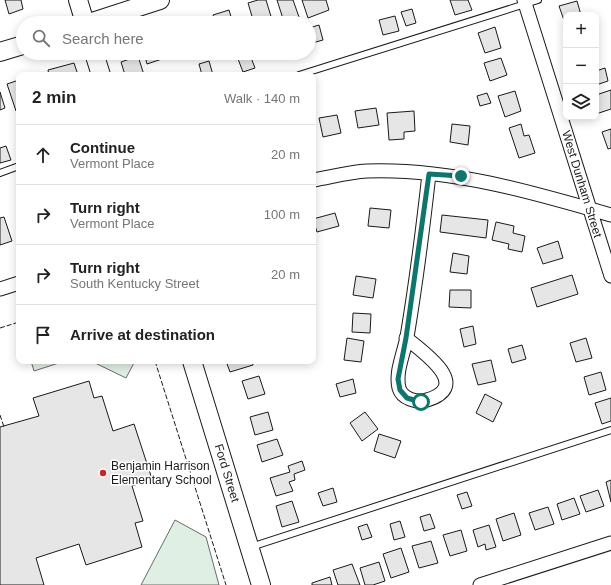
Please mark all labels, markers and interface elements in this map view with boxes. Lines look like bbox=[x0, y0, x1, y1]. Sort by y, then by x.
map controls bbox=[563, 12, 599, 120]
button: + bbox=[563, 12, 599, 48]
search box bbox=[16, 16, 316, 60]
icon: search bbox=[30, 27, 52, 49]
text: Search here bbox=[62, 30, 144, 47]
button: − bbox=[563, 48, 599, 84]
button: layers bbox=[563, 84, 599, 120]
text: 2 min bbox=[32, 88, 76, 107]
text: Walk · 140 m bbox=[224, 91, 300, 106]
street label: West Dunham Street bbox=[559, 129, 605, 240]
text: Continue bbox=[70, 139, 135, 156]
icon: ahead bbox=[32, 144, 54, 166]
text: 20 m bbox=[271, 147, 300, 162]
text: Vermont Place bbox=[70, 156, 155, 171]
route end bbox=[452, 167, 470, 185]
text: Turn right bbox=[70, 199, 140, 216]
icon: right bbox=[32, 204, 54, 226]
text: 100 m bbox=[264, 207, 300, 222]
text: Vermont Place bbox=[70, 216, 155, 231]
text: Turn right bbox=[70, 259, 140, 276]
icon: right bbox=[32, 264, 54, 286]
text: 20 m bbox=[271, 267, 300, 282]
text: South Kentucky Street bbox=[70, 276, 199, 291]
icon: arrive bbox=[32, 324, 54, 346]
text: Arrive at destination bbox=[70, 326, 215, 343]
route start bbox=[412, 393, 430, 411]
street label: Ford Street bbox=[212, 442, 243, 504]
place label: Benjamin Harrison Elementary School bbox=[111, 459, 212, 487]
marker: Benjamin Harrison Elementary School bbox=[98, 468, 108, 478]

